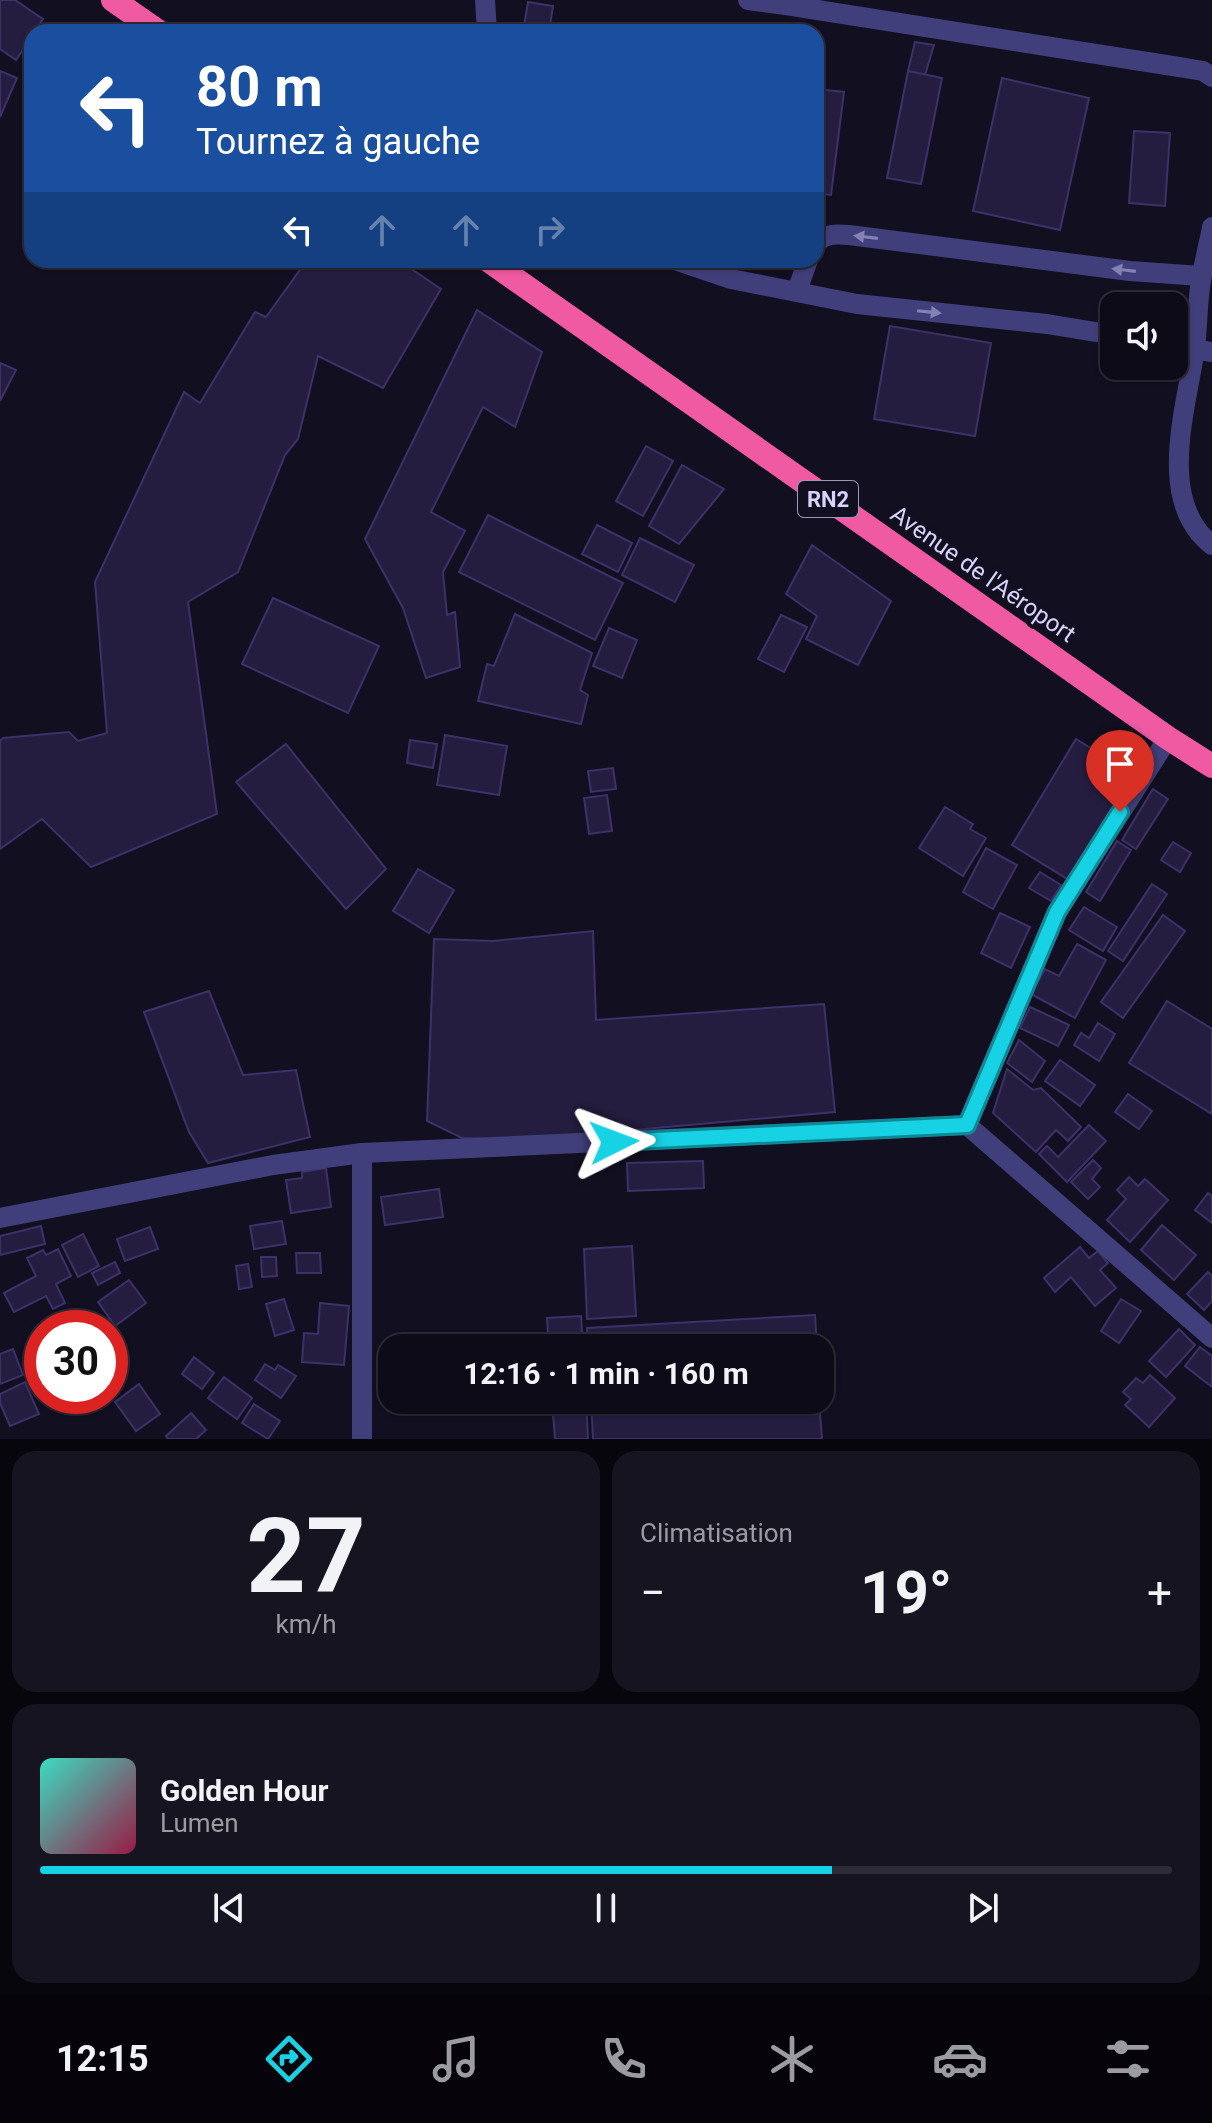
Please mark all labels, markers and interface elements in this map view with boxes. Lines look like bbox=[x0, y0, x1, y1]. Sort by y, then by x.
text: 80 m bbox=[196, 54, 323, 120]
icon: left bbox=[64, 56, 168, 160]
text: Tournez à gauche bbox=[196, 121, 480, 163]
icon: left bbox=[276, 208, 320, 252]
icon: ahead bbox=[360, 208, 404, 252]
icon: ahead bbox=[444, 208, 488, 252]
icon: right bbox=[528, 208, 572, 252]
one-way arrow bbox=[853, 230, 878, 243]
one-way arrow bbox=[1111, 263, 1136, 276]
map controls bbox=[1100, 292, 1188, 380]
button: sound bbox=[1100, 292, 1188, 380]
one-way arrow bbox=[917, 305, 942, 318]
road number: RN2 bbox=[798, 481, 858, 517]
street label: Avenue de l'Aéroport bbox=[885, 500, 1081, 648]
pin bbox=[1086, 730, 1154, 812]
icon: arrive bbox=[1098, 742, 1142, 786]
position arrow bbox=[572, 1100, 656, 1184]
speed limit sign: 30 bbox=[24, 1310, 128, 1414]
text: 12:16 · 1 min · 160 m bbox=[463, 1356, 749, 1391]
text: 27 bbox=[246, 1496, 366, 1617]
text: Climatisation bbox=[640, 1518, 793, 1548]
text: 19° bbox=[860, 1557, 952, 1628]
text: − bbox=[640, 1567, 665, 1619]
text: + bbox=[1147, 1567, 1172, 1619]
text: km/h bbox=[275, 1609, 337, 1639]
text: Golden Hour bbox=[160, 1773, 329, 1808]
text: Lumen bbox=[160, 1808, 239, 1838]
icon: previous bbox=[207, 1886, 251, 1930]
icon: pause bbox=[584, 1886, 628, 1930]
icon: next bbox=[961, 1886, 1005, 1930]
icon: directions bbox=[261, 2031, 317, 2087]
icon: music bbox=[428, 2031, 484, 2087]
icon: phone bbox=[596, 2031, 652, 2087]
icon: climate bbox=[764, 2031, 820, 2087]
icon: car bbox=[932, 2031, 988, 2087]
icon: filters bbox=[1100, 2031, 1156, 2087]
text: 12:15 bbox=[56, 2038, 149, 2080]

